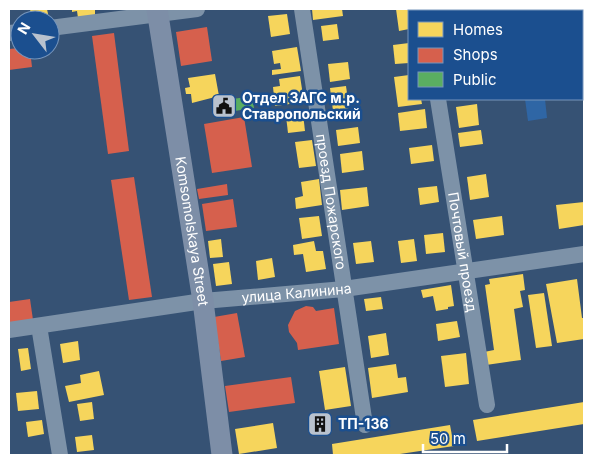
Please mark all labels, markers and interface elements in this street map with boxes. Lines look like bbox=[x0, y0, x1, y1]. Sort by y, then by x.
north arrow bbox=[10, 10, 60, 60]
legend bbox=[408, 10, 583, 100]
text: N bbox=[13, 19, 33, 37]
text: Homes bbox=[453, 20, 503, 39]
text: Shops bbox=[453, 45, 498, 64]
text: Public bbox=[453, 70, 496, 89]
place label: Отдел ЗАГС м.р. Ставропольский bbox=[242, 89, 361, 122]
public building icon: Отдел ЗАГС м.р. Ставропольский bbox=[211, 93, 237, 119]
street label: проезд Пожарского bbox=[313, 133, 350, 271]
street label: Komsomolskaya Street bbox=[172, 155, 213, 307]
street label: Почтовый проезд bbox=[445, 191, 481, 313]
street label: улица Калинина bbox=[241, 279, 352, 306]
building icon: ТП-136 bbox=[307, 411, 333, 437]
place label: ТП-136 bbox=[338, 415, 389, 432]
scale bar bbox=[423, 422, 507, 454]
text: 50 m bbox=[430, 429, 466, 448]

